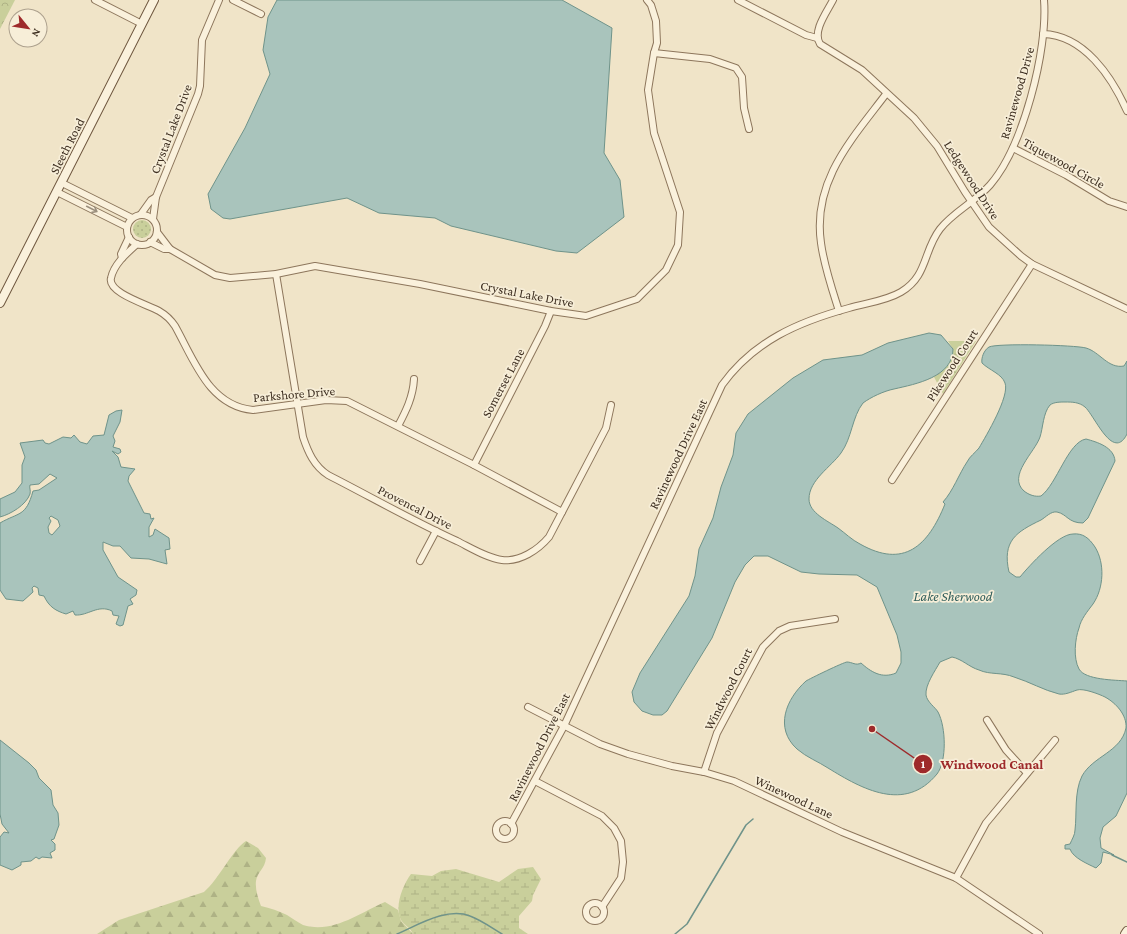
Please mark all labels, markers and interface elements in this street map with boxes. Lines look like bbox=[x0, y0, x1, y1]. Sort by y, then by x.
north arrow bbox=[8, 8, 48, 48]
text: N bbox=[29, 27, 44, 40]
street label: Ravinewood Drive bbox=[997, 45, 1037, 141]
street label: Crystal Lake Drive bbox=[147, 82, 195, 176]
street label: Sleeth Road bbox=[46, 115, 88, 177]
street label: Tiquewood Circle bbox=[1020, 134, 1108, 192]
street label: Ledgewood Drive bbox=[941, 138, 1003, 222]
one-way arrow bbox=[86, 206, 98, 213]
street label: Crystal Lake Drive bbox=[479, 278, 575, 310]
street label: Pikewood Court bbox=[923, 325, 981, 404]
street label: Somerset Lane bbox=[479, 346, 528, 420]
street label: Parkshore Drive bbox=[252, 383, 336, 405]
street label: Ravinewood Drive East bbox=[646, 396, 710, 512]
street label: Provencal Drive bbox=[375, 482, 455, 532]
water label: Lake Sherwood bbox=[914, 588, 993, 604]
street label: Windwood Court bbox=[701, 645, 756, 733]
street label: Ravinewood Drive East bbox=[505, 690, 573, 804]
callout: Windwood Canal bbox=[913, 751, 1052, 777]
text: Windwood Canal bbox=[940, 756, 1043, 772]
text: 1 bbox=[921, 757, 926, 771]
street label: Winewood Lane bbox=[752, 772, 836, 822]

